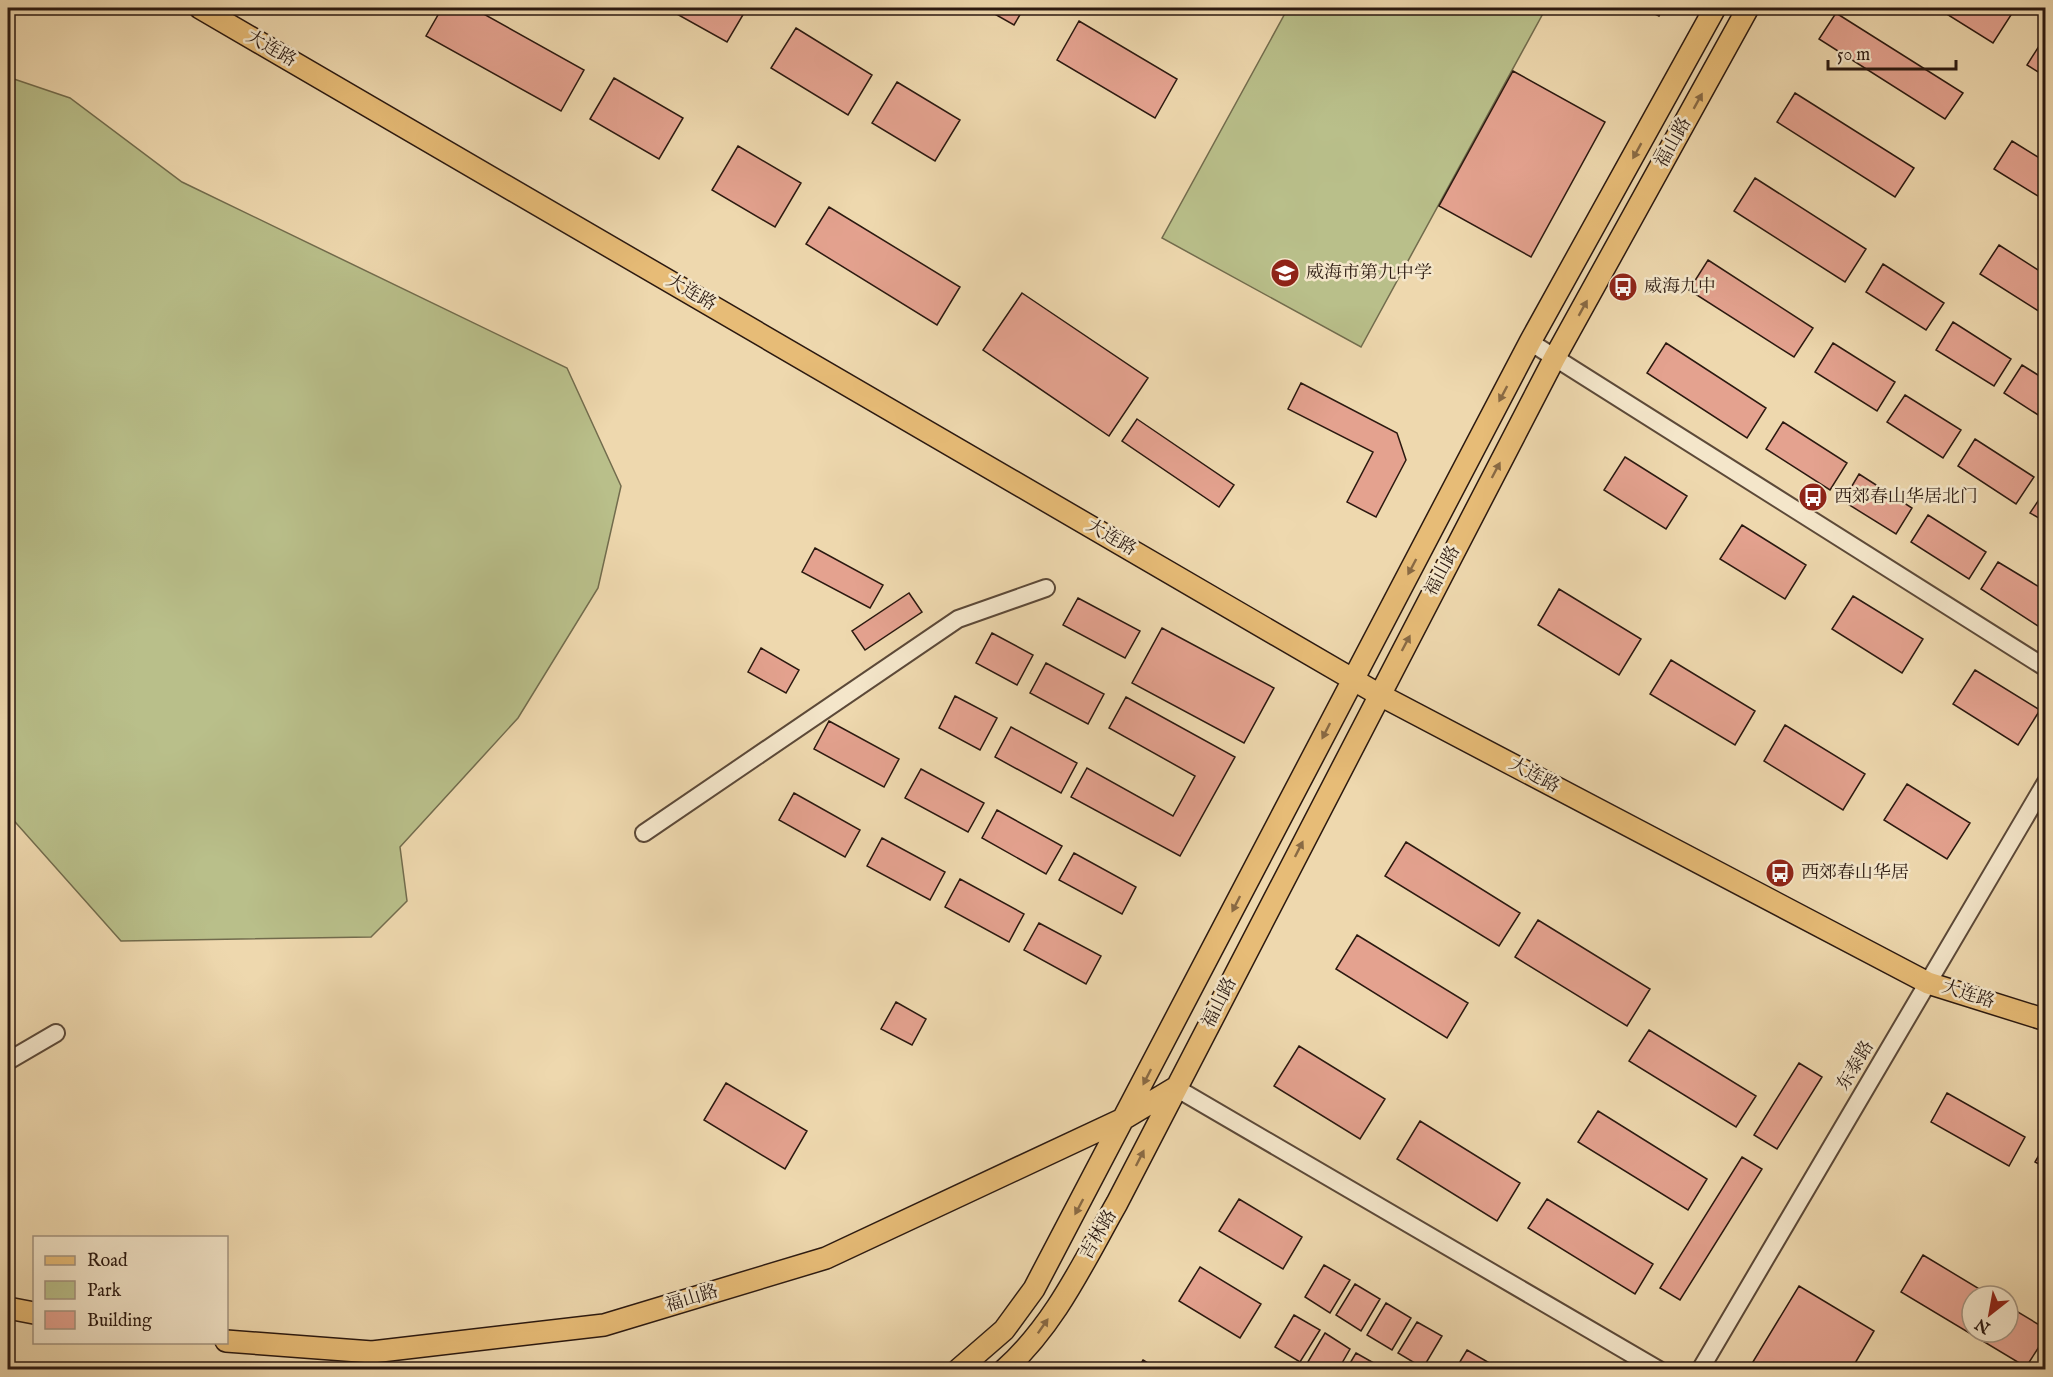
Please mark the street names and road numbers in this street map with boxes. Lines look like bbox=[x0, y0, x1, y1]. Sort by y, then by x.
street label: 大连路 bbox=[242, 26, 300, 72]
street label: 福山路 bbox=[1651, 114, 1697, 172]
street label: 大连路 bbox=[662, 270, 720, 316]
street label: 大连路 bbox=[1082, 515, 1140, 561]
street label: 福山路 bbox=[1420, 542, 1466, 600]
street label: 大连路 bbox=[1505, 753, 1563, 799]
street label: 福山路 bbox=[1197, 974, 1243, 1032]
street label: 大连路 bbox=[1939, 976, 1997, 1014]
street label: 东泰路 bbox=[1832, 1037, 1880, 1095]
street label: 吉林路 bbox=[1076, 1206, 1122, 1264]
street label: 福山路 bbox=[663, 1280, 721, 1318]

